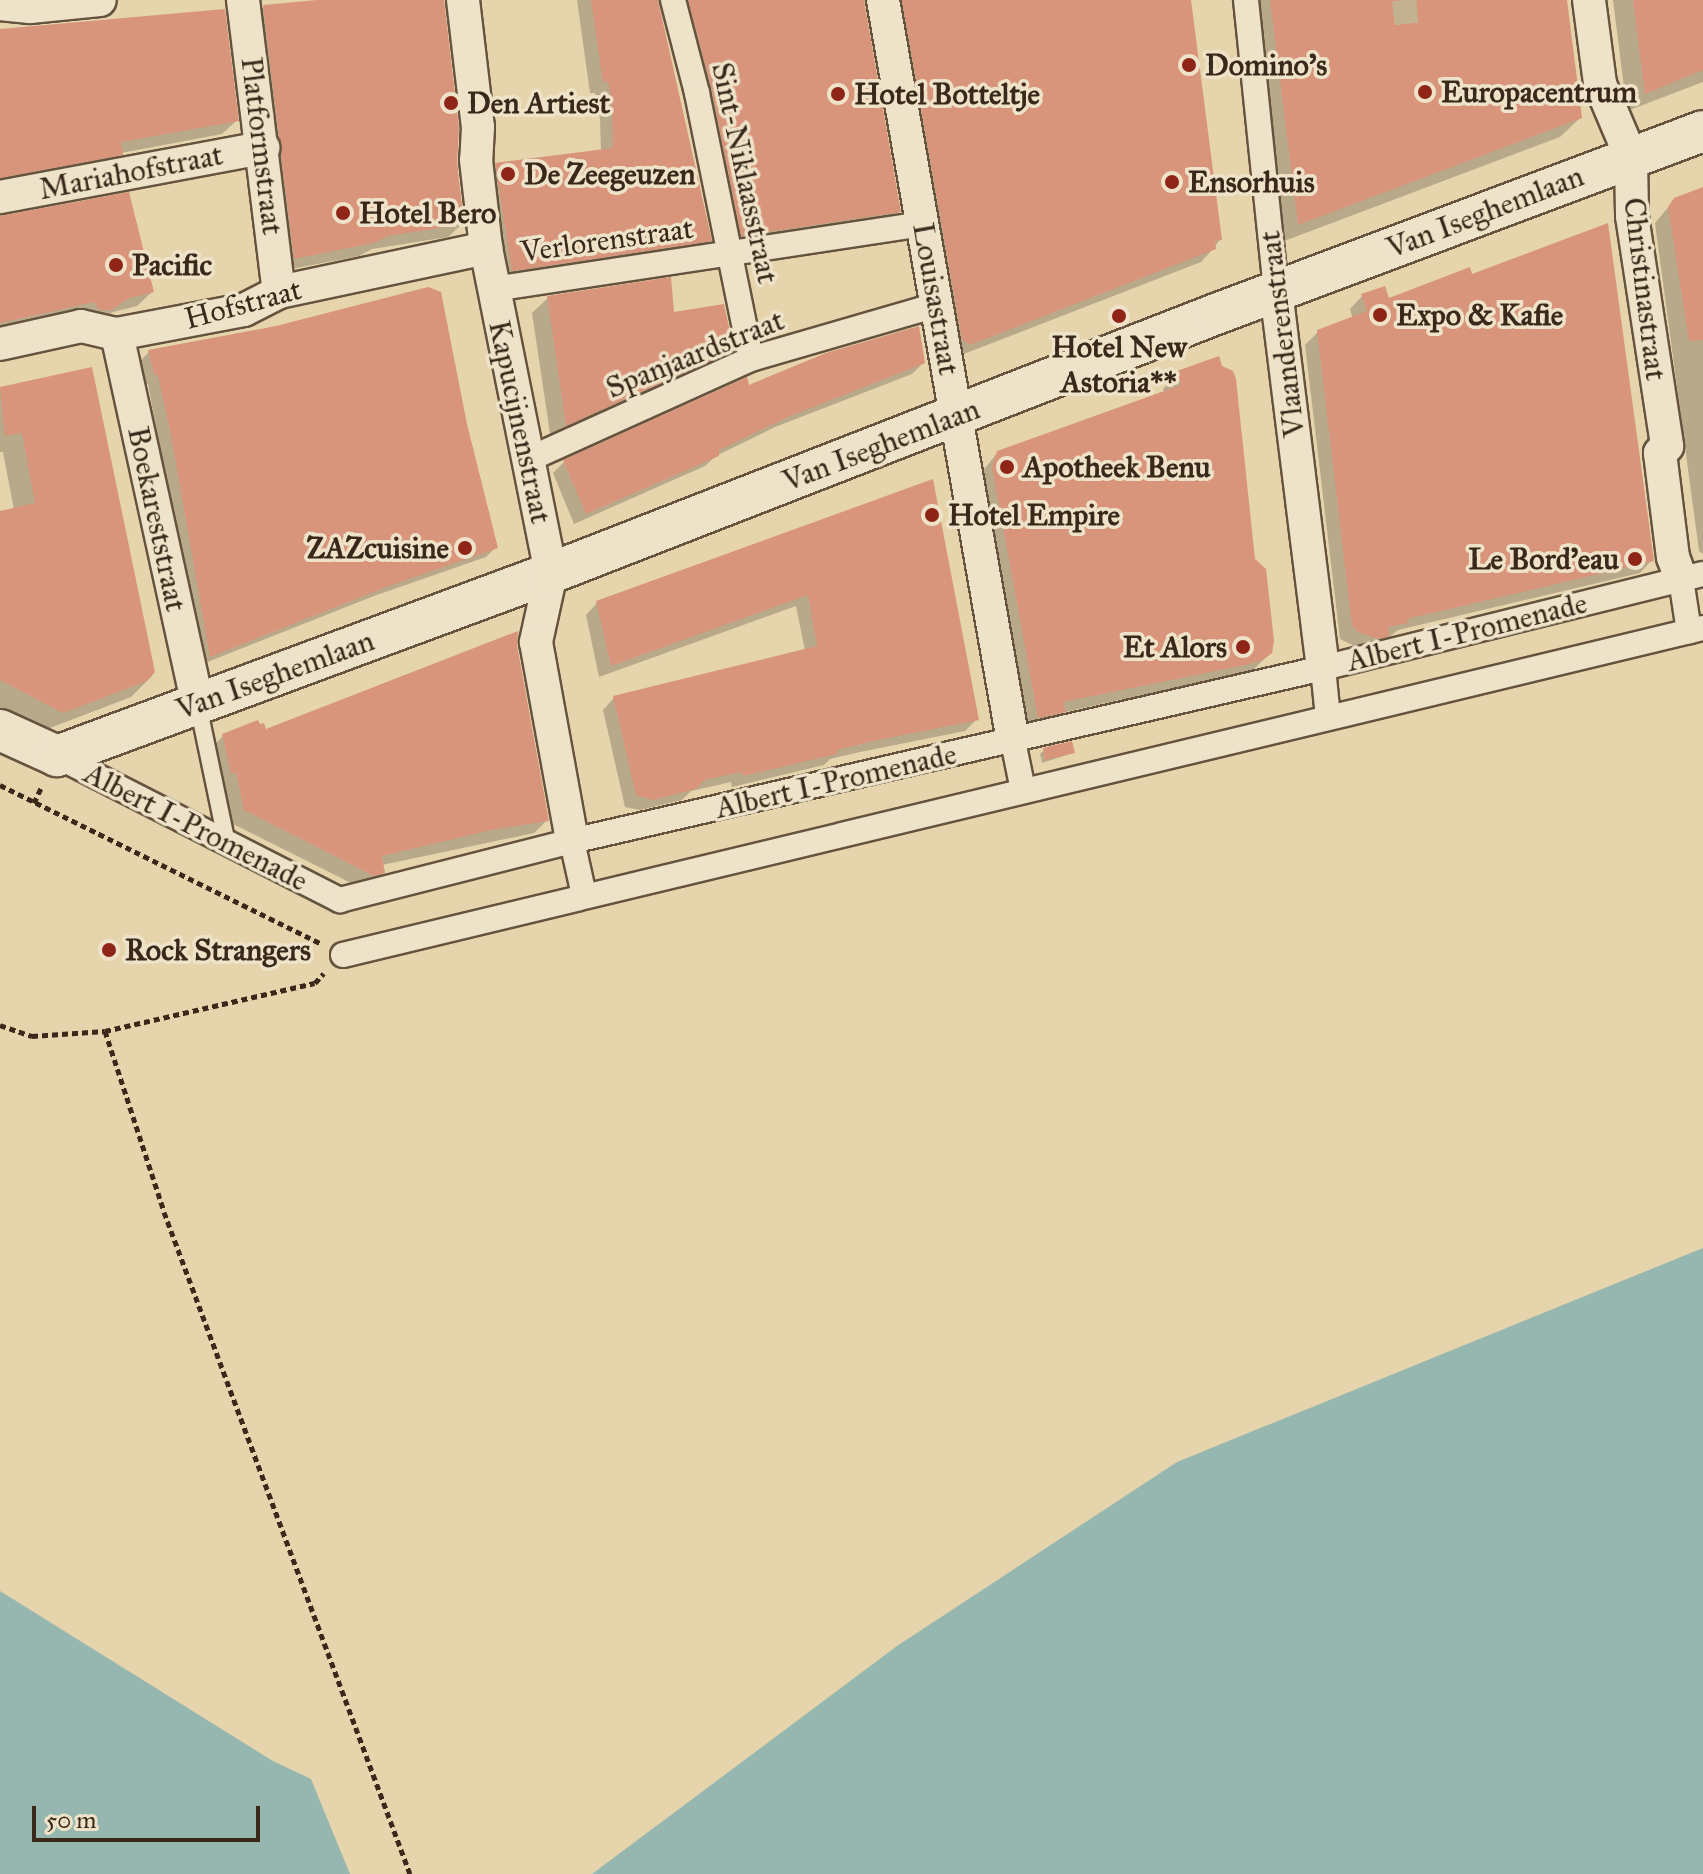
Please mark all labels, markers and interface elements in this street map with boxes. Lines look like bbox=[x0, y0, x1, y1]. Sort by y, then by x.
place label: Domino's bbox=[1205, 47, 1327, 83]
street label: Platformstraat bbox=[233, 55, 291, 237]
marker: Domino's bbox=[1180, 56, 1198, 74]
street label: Sint-Niklaasstraat bbox=[704, 59, 786, 287]
place label: Europacentrum bbox=[1441, 74, 1637, 110]
place label: Hotel Botteltje bbox=[854, 76, 1040, 112]
marker: Europacentrum bbox=[1416, 83, 1434, 101]
place label: Den Artiest bbox=[467, 85, 610, 121]
marker: Hotel Botteltje bbox=[829, 85, 847, 103]
marker: Den Artiest bbox=[442, 94, 460, 112]
street label: Mariahofstraat bbox=[36, 137, 226, 207]
place label: De Zeegeuzen bbox=[524, 156, 695, 192]
street label: Van Iseghemlaan bbox=[1382, 158, 1588, 266]
place label: Ensorhuis bbox=[1188, 164, 1315, 200]
marker: De Zeegeuzen bbox=[499, 165, 517, 183]
marker: Ensorhuis bbox=[1163, 173, 1181, 191]
place label: Hotel Bero bbox=[359, 195, 496, 231]
street label: Christinastraat bbox=[1616, 195, 1674, 383]
marker: Hotel Bero bbox=[334, 204, 352, 222]
street label: Verlorenstraat bbox=[518, 210, 696, 270]
street label: Louisastraat bbox=[905, 220, 967, 378]
street label: Vlaanderenstraat bbox=[1251, 229, 1313, 439]
place label: Pacific bbox=[132, 247, 212, 283]
marker: Pacific bbox=[107, 256, 125, 274]
street label: Hofstraat bbox=[181, 271, 305, 337]
place label: Expo & Kafie bbox=[1396, 297, 1563, 333]
street label: Spanjaardstraat bbox=[601, 302, 789, 406]
marker: Expo & Kafie bbox=[1371, 306, 1389, 324]
marker: Hotel New Astoria** bbox=[1110, 307, 1128, 325]
street label: Kapucijnenstraat bbox=[481, 317, 559, 527]
place label: Hotel New Astoria** bbox=[1051, 329, 1187, 400]
street label: Van Iseghemlaan bbox=[778, 391, 984, 499]
street label: Boekareststraat bbox=[120, 423, 194, 615]
place label: Apotheek Benu bbox=[1023, 449, 1210, 485]
marker: Apotheek Benu bbox=[998, 458, 1016, 476]
place label: Hotel Empire bbox=[948, 497, 1120, 533]
marker: Hotel Empire bbox=[923, 506, 941, 524]
place label: ZAZcuisine bbox=[307, 530, 449, 566]
marker: ZAZcuisine bbox=[456, 539, 474, 557]
place label: Le Bord'eau bbox=[1468, 541, 1619, 577]
marker: Le Bord'eau bbox=[1626, 550, 1644, 568]
street label: Albert I-Promenade bbox=[1343, 585, 1591, 679]
street label: Van Iseghemlaan bbox=[171, 623, 379, 727]
place label: Et Alors bbox=[1123, 629, 1227, 665]
marker: Et Alors bbox=[1234, 638, 1252, 656]
street label: Albert I-Promenade bbox=[712, 736, 960, 826]
street label: Albert I-Promenade bbox=[78, 755, 314, 899]
place label: Rock Strangers bbox=[125, 932, 311, 968]
marker: Rock Strangers bbox=[100, 941, 118, 959]
scale bar bbox=[36, 1790, 264, 1840]
text: 50 m bbox=[46, 1805, 96, 1835]

